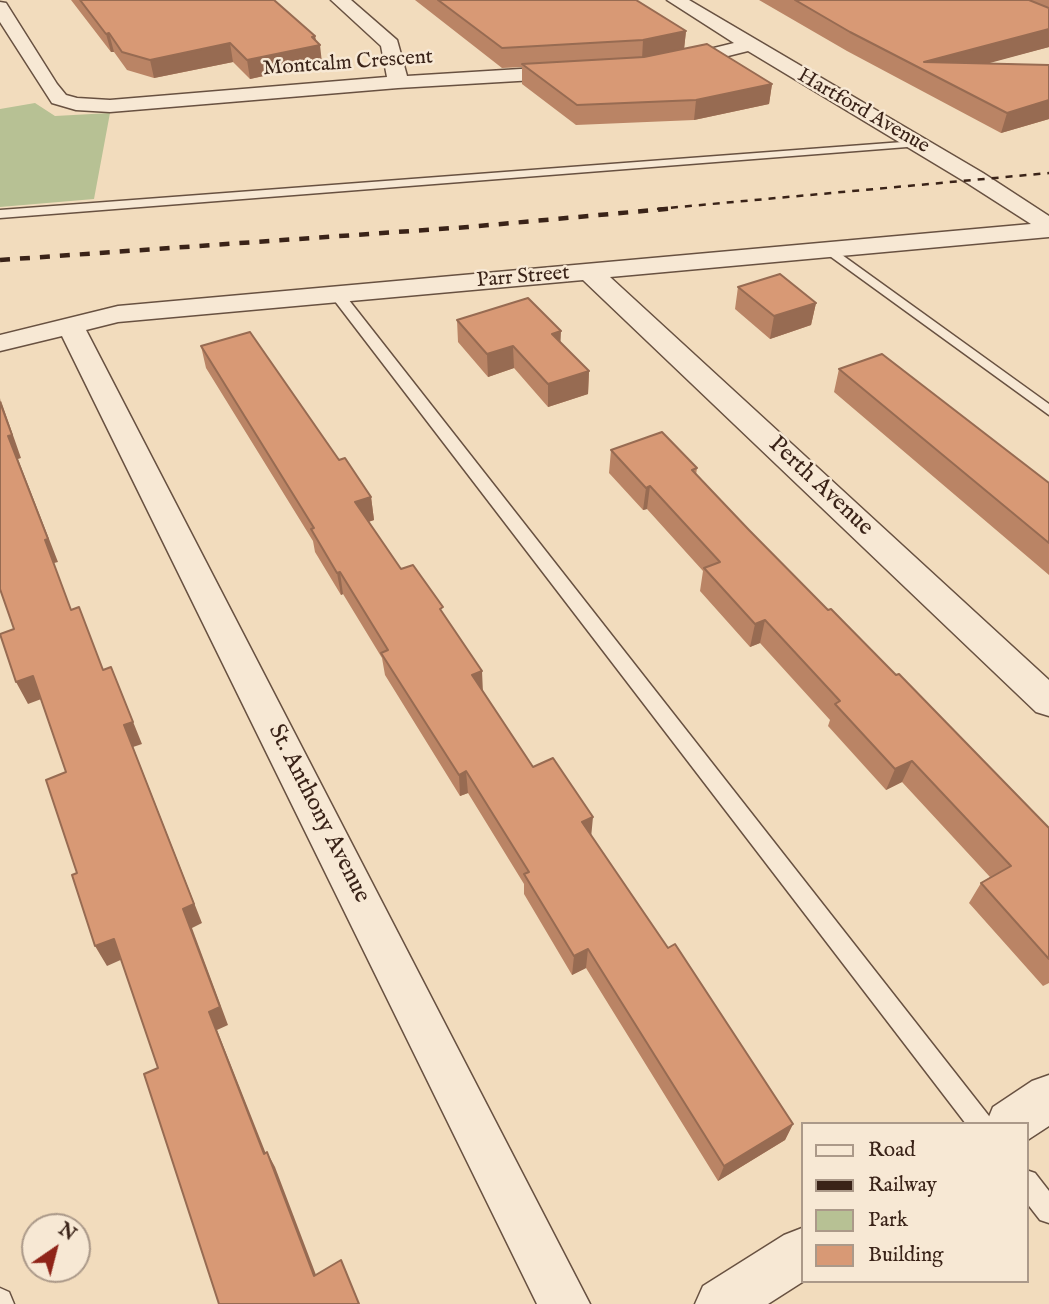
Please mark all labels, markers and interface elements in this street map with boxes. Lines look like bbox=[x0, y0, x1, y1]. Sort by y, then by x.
street label: Montcalm Crescent bbox=[262, 45, 434, 83]
street label: Hartford Avenue bbox=[792, 64, 934, 160]
street label: Parr Street bbox=[475, 261, 571, 295]
street label: Perth Avenue bbox=[762, 431, 878, 543]
street label: St. Anthony Avenue bbox=[261, 720, 375, 908]
legend bbox=[800, 1122, 1028, 1283]
text: Road bbox=[868, 1137, 915, 1164]
text: Railway bbox=[868, 1172, 937, 1199]
text: Park bbox=[868, 1207, 908, 1234]
north arrow bbox=[21, 1213, 91, 1283]
text: N bbox=[53, 1218, 81, 1247]
text: Building bbox=[868, 1242, 943, 1269]

